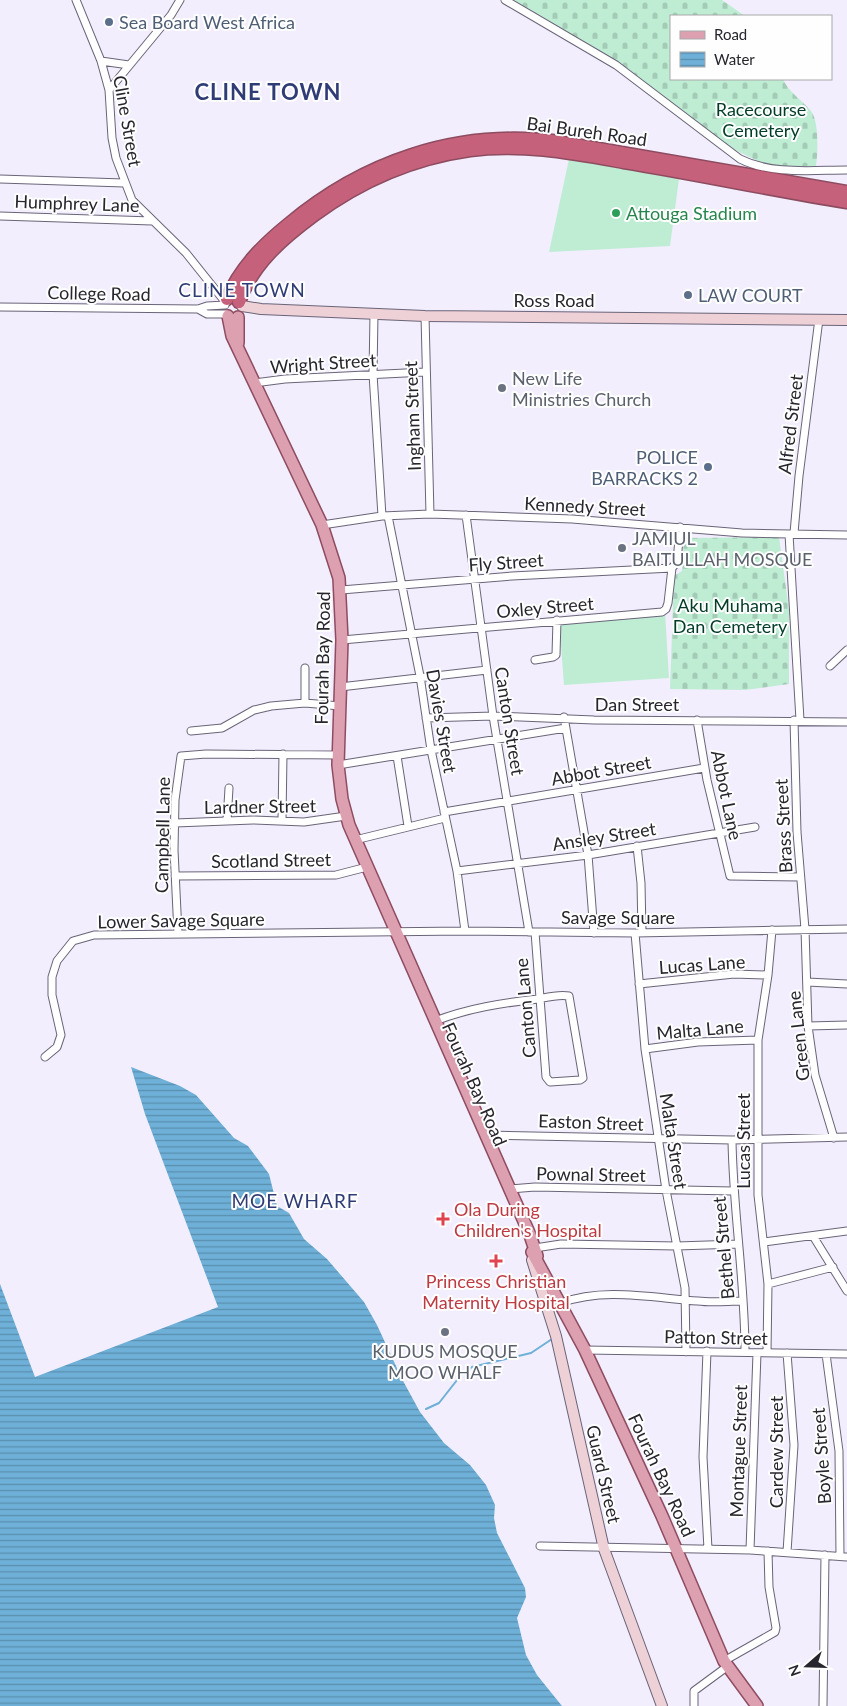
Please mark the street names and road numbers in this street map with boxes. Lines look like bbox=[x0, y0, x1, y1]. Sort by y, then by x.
street label: Cline Street bbox=[109, 74, 147, 169]
street label: Bai Bureh Road bbox=[525, 112, 649, 150]
street label: Humphrey Lane bbox=[14, 190, 140, 216]
street label: College Road bbox=[47, 281, 151, 305]
street label: Ross Road bbox=[513, 289, 595, 311]
street label: Wright Street bbox=[269, 348, 377, 378]
street label: Ingham Street bbox=[399, 360, 425, 471]
street label: Alfred Street bbox=[773, 372, 807, 475]
street label: Kennedy Street bbox=[524, 492, 647, 520]
street label: Fly Street bbox=[468, 548, 545, 576]
street label: Fourah Bay Road bbox=[310, 591, 334, 725]
street label: Oxley Street bbox=[496, 592, 595, 622]
street label: Canton Street bbox=[491, 665, 530, 777]
street label: Davies Street bbox=[422, 667, 462, 775]
street label: Dan Street bbox=[595, 693, 680, 715]
street label: Abbot Lane bbox=[707, 748, 747, 842]
street label: Abbot Street bbox=[549, 750, 653, 790]
street label: Campbell Lane bbox=[150, 777, 174, 893]
street label: Brass Street bbox=[770, 778, 796, 874]
street label: Lardner Street bbox=[204, 794, 317, 818]
street label: Ansley Street bbox=[551, 817, 658, 855]
street label: Scotland Street bbox=[211, 848, 332, 872]
street label: Savage Square bbox=[561, 906, 675, 928]
street label: Lower Savage Square bbox=[97, 908, 265, 932]
street label: Lucas Lane bbox=[658, 950, 746, 978]
street label: Canton Lane bbox=[510, 957, 540, 1059]
street label: Green Lane bbox=[782, 990, 814, 1082]
street label: Malta Lane bbox=[656, 1014, 744, 1044]
street label: Fourah Bay Road bbox=[438, 1019, 512, 1149]
street label: Malta Street bbox=[656, 1091, 693, 1191]
street label: Lucas Street bbox=[732, 1092, 754, 1189]
street label: Easton Street bbox=[538, 1109, 645, 1135]
street label: Pownal Street bbox=[536, 1162, 647, 1186]
street label: Bethel Street bbox=[707, 1195, 738, 1300]
street label: Patton Street bbox=[664, 1325, 769, 1349]
street label: Montague Street bbox=[725, 1384, 751, 1518]
street label: Cardew Street bbox=[765, 1395, 787, 1508]
street label: Boyle Street bbox=[807, 1407, 835, 1505]
street label: Fourah Bay Road bbox=[624, 1410, 700, 1540]
street label: Guard Street bbox=[582, 1423, 626, 1526]

